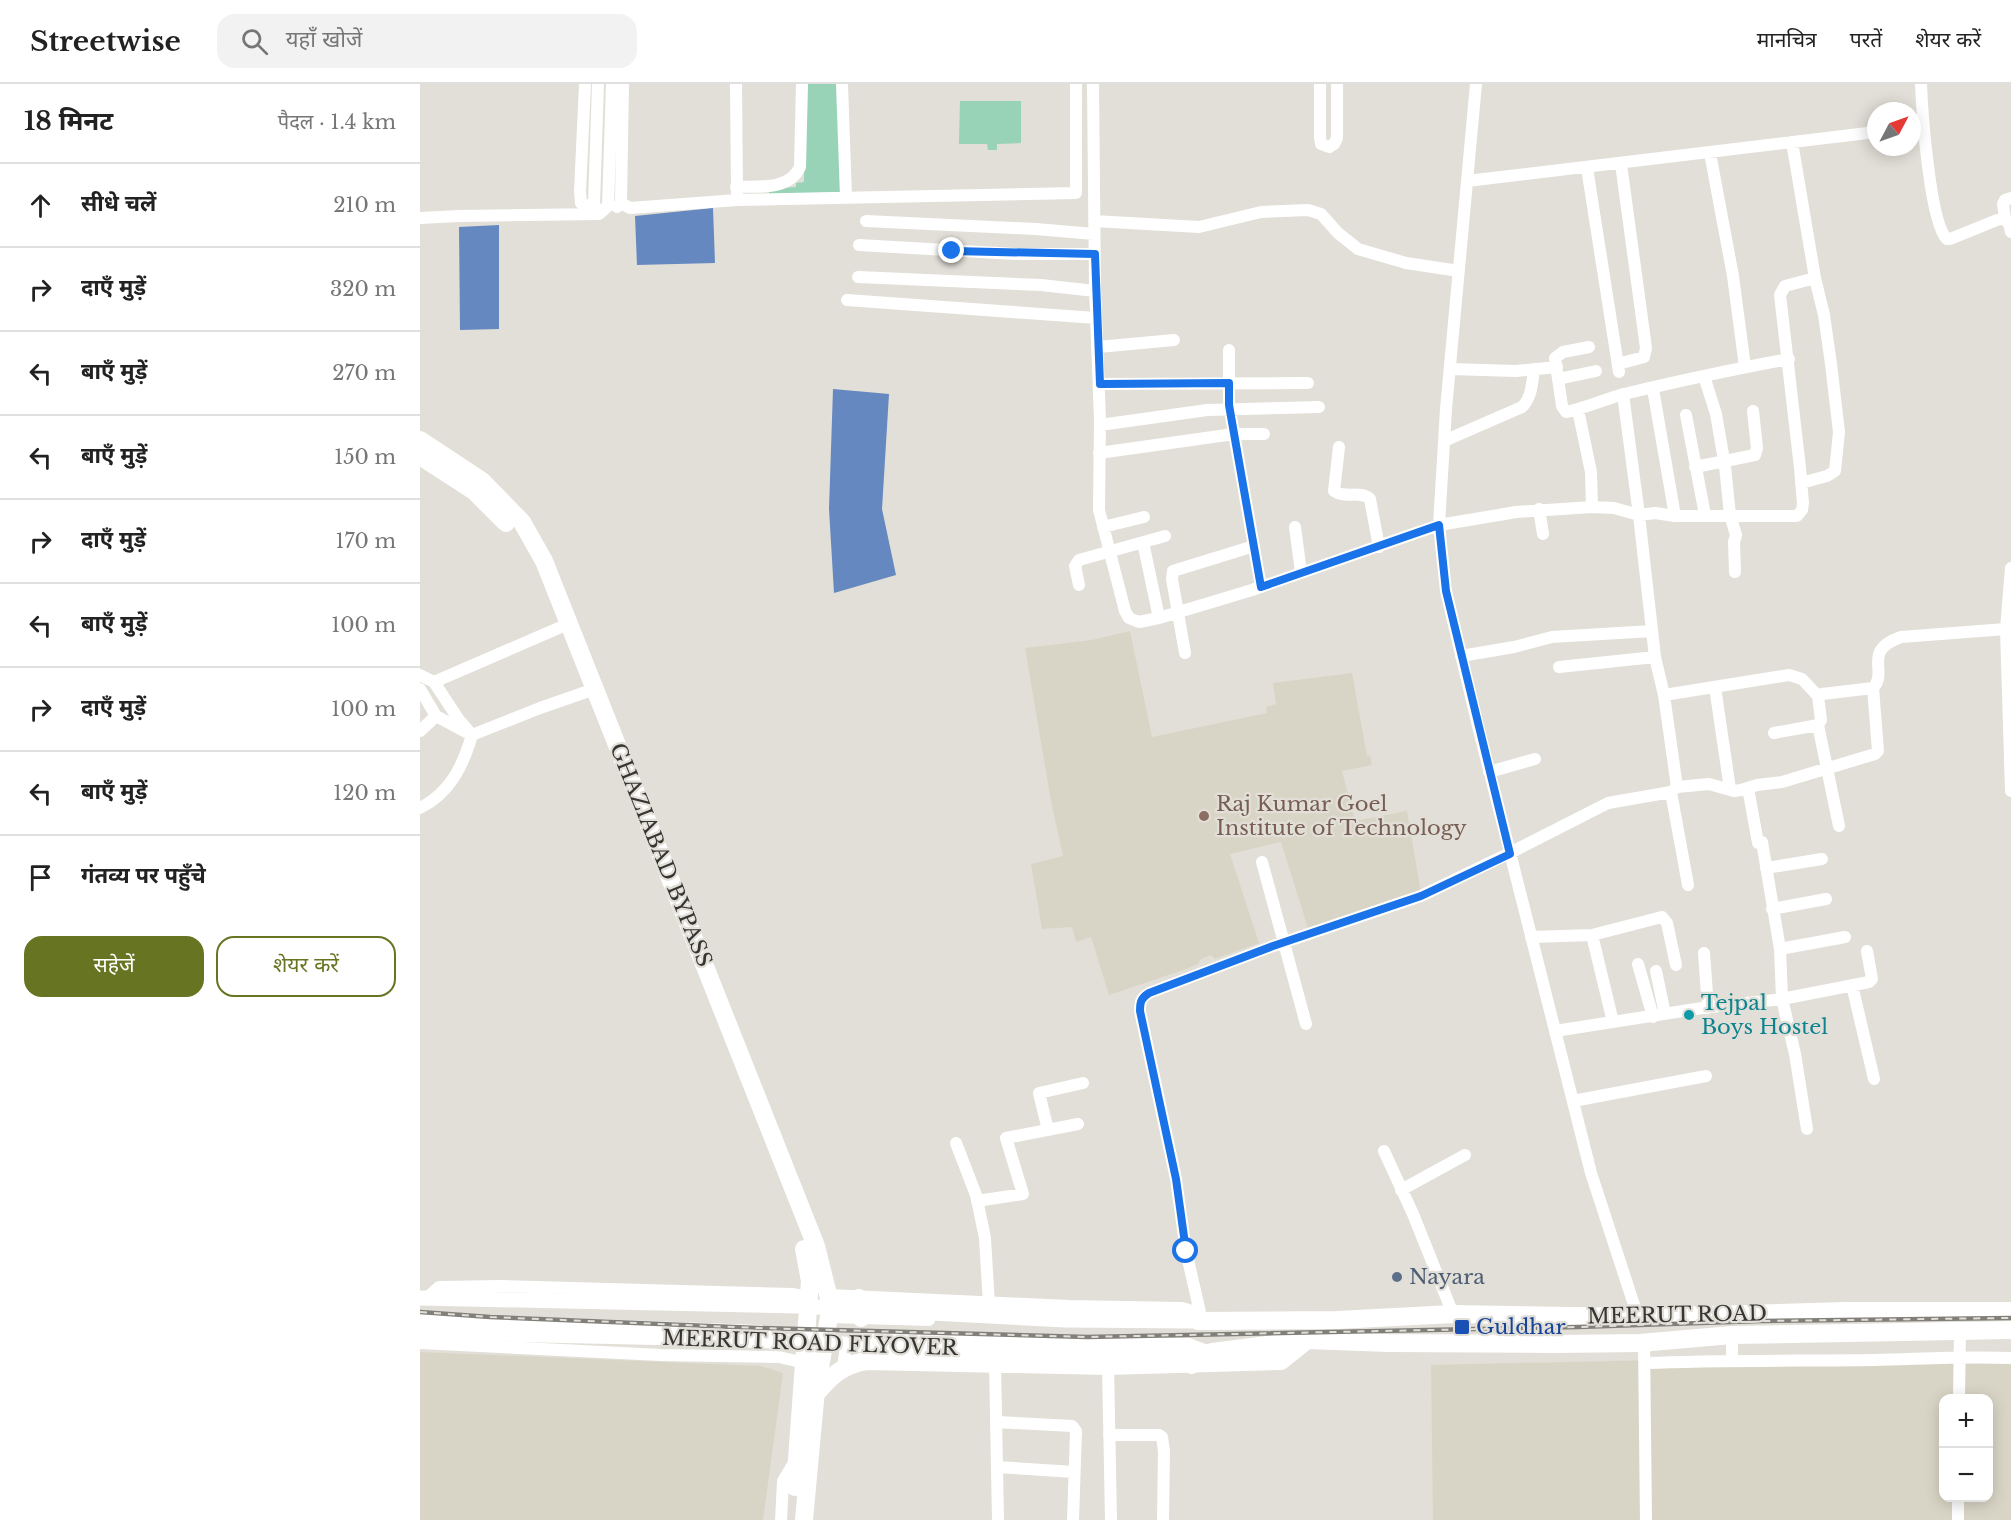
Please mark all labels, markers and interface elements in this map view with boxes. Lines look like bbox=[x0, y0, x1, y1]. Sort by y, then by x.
search box bbox=[217, 14, 637, 68]
text: Streetwise bbox=[30, 24, 181, 59]
icon: search bbox=[238, 25, 271, 58]
text: यहाँ खोजें bbox=[286, 26, 362, 53]
text: मानचित्र bbox=[1757, 27, 1817, 53]
text: परतें bbox=[1850, 27, 1882, 53]
text: शेयर करें bbox=[1915, 27, 1981, 53]
north arrow bbox=[1867, 102, 1921, 156]
text: 18 मिनट bbox=[24, 105, 113, 137]
text: पैदल · 1.4 km bbox=[278, 110, 396, 134]
icon: ahead bbox=[24, 189, 57, 222]
text: सीधे चलें bbox=[81, 190, 156, 217]
text: 210 m bbox=[333, 193, 396, 217]
route end bbox=[938, 237, 964, 263]
icon: right bbox=[24, 273, 57, 306]
text: दाएँ मुड़ें bbox=[81, 274, 146, 301]
text: 320 m bbox=[330, 277, 396, 301]
icon: left bbox=[24, 357, 57, 390]
text: बाएँ मुड़ें bbox=[81, 358, 147, 385]
text: 270 m bbox=[332, 361, 396, 385]
icon: left bbox=[24, 441, 57, 474]
text: बाएँ मुड़ें bbox=[81, 442, 147, 469]
text: 150 m bbox=[334, 445, 396, 469]
icon: right bbox=[24, 525, 57, 558]
text: दाएँ मुड़ें bbox=[81, 526, 146, 553]
text: 170 m bbox=[336, 529, 396, 553]
icon: left bbox=[24, 609, 57, 642]
text: बाएँ मुड़ें bbox=[81, 610, 147, 637]
text: 100 m bbox=[331, 613, 396, 637]
icon: right bbox=[24, 693, 57, 726]
text: दाएँ मुड़ें bbox=[81, 694, 146, 721]
text: 100 m bbox=[331, 697, 396, 721]
street label: GHAZIABAD BYPASS bbox=[604, 739, 718, 971]
icon: left bbox=[24, 777, 57, 810]
text: बाएँ मुड़ें bbox=[81, 778, 147, 805]
text: 120 m bbox=[333, 781, 396, 805]
place label: Raj Kumar Goel Institute of Technology bbox=[1216, 791, 1467, 841]
marker: Raj Kumar Goel Institute of Technology bbox=[1197, 809, 1211, 823]
icon: arrive bbox=[24, 861, 57, 894]
text: गंतव्य पर पहुँचे bbox=[81, 862, 206, 889]
button: सहेजें bbox=[24, 936, 204, 997]
button: शेयर करें bbox=[216, 936, 396, 997]
place label: Tejpal Boys Hostel bbox=[1701, 990, 1828, 1040]
marker: Tejpal Boys Hostel bbox=[1682, 1008, 1696, 1022]
route start bbox=[1172, 1237, 1198, 1263]
place label: Nayara bbox=[1409, 1264, 1485, 1290]
marker: Nayara bbox=[1390, 1270, 1404, 1284]
street label: MEERUT ROAD bbox=[1587, 1300, 1767, 1330]
place label: Guldhar bbox=[1476, 1314, 1565, 1340]
marker: Guldhar bbox=[1453, 1318, 1471, 1336]
street label: MEERUT ROAD FLYOVER bbox=[662, 1325, 960, 1361]
map controls bbox=[1939, 1394, 1993, 1502]
button: + bbox=[1939, 1394, 1993, 1448]
button: − bbox=[1939, 1448, 1993, 1502]

